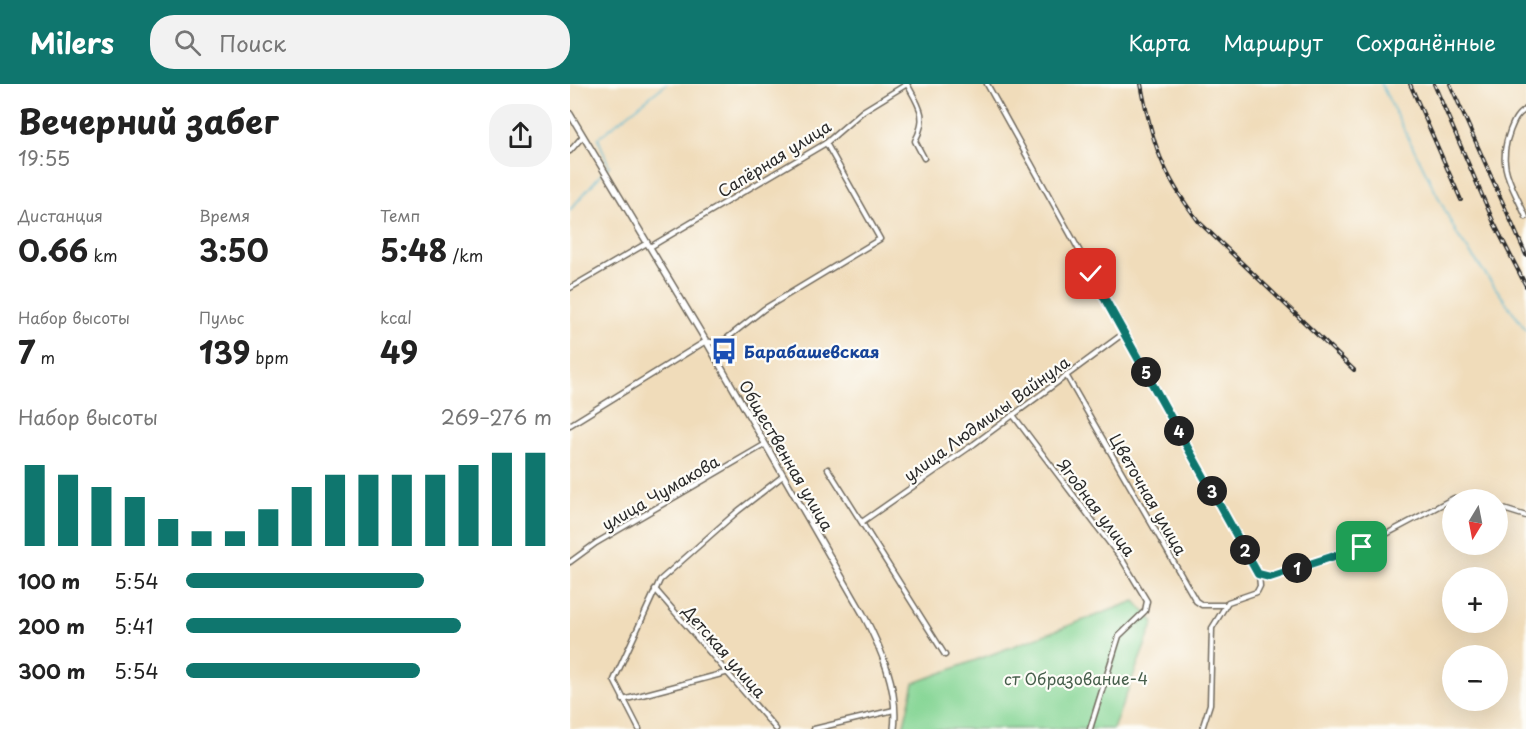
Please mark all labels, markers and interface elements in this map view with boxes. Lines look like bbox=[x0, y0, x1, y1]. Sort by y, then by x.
search box bbox=[150, 15, 570, 69]
text: Milers bbox=[30, 21, 114, 64]
icon: search bbox=[171, 26, 204, 59]
text: Поиск bbox=[219, 26, 286, 59]
text: Карта bbox=[1129, 26, 1190, 58]
text: Маршрут bbox=[1223, 26, 1323, 58]
text: Сохранённые bbox=[1356, 26, 1496, 58]
text: Вечерний забег bbox=[18, 95, 278, 145]
button: share bbox=[489, 104, 552, 167]
street label: Сапёрная улица bbox=[713, 114, 835, 202]
text: 19:55 bbox=[18, 143, 70, 173]
text: Дистанция bbox=[18, 203, 103, 227]
text: Время bbox=[199, 203, 250, 227]
text: Темп bbox=[380, 203, 420, 227]
text: 0.66 bbox=[18, 227, 88, 272]
text: 3:50 bbox=[199, 227, 269, 272]
text: 5:48 bbox=[380, 227, 447, 272]
text: km bbox=[88, 243, 118, 267]
text: /km bbox=[447, 243, 483, 267]
pin bbox=[1065, 248, 1116, 299]
icon: check bbox=[1074, 257, 1107, 290]
text: Набор высоты bbox=[18, 305, 130, 329]
text: Пульс bbox=[199, 305, 244, 329]
text: kcal bbox=[380, 305, 412, 329]
text: 7 bbox=[18, 329, 35, 374]
text: 139 bbox=[199, 329, 250, 374]
text: 49 bbox=[380, 329, 418, 374]
bus stop icon: Барабашевская bbox=[709, 336, 739, 366]
place label: Барабашевская bbox=[744, 339, 880, 363]
text: m bbox=[35, 345, 55, 369]
text: bpm bbox=[250, 345, 289, 369]
street label: улица Людмилы Вайнула bbox=[898, 349, 1074, 487]
pin: 5 bbox=[1131, 357, 1161, 387]
text: 5 bbox=[1141, 360, 1151, 384]
street label: Общественная улица bbox=[734, 375, 840, 535]
text: Набор высоты bbox=[18, 402, 158, 432]
text: 269–276 m bbox=[441, 402, 552, 432]
pin: 4 bbox=[1164, 416, 1194, 446]
text: 4 bbox=[1174, 419, 1184, 443]
street label: Цветочная улица bbox=[1104, 429, 1194, 559]
street label: улица Чумакова bbox=[597, 449, 723, 535]
street label: Ягодная улица bbox=[1052, 453, 1142, 561]
pin: 3 bbox=[1197, 476, 1227, 506]
text: 3 bbox=[1207, 479, 1217, 503]
north arrow bbox=[1442, 489, 1508, 555]
map controls bbox=[1442, 489, 1508, 711]
pin bbox=[1336, 521, 1387, 572]
icon: arrive bbox=[1345, 530, 1378, 563]
pin: 2 bbox=[1230, 535, 1260, 565]
text: 2 bbox=[1239, 538, 1251, 562]
pin: 1 bbox=[1282, 553, 1312, 583]
text: 1 bbox=[1293, 556, 1301, 580]
text: 100 m bbox=[18, 566, 80, 596]
text: 5:54 bbox=[114, 566, 159, 596]
button: + bbox=[1442, 567, 1508, 633]
street label: Детская улица bbox=[677, 599, 772, 703]
text: 200 m bbox=[18, 611, 85, 641]
text: 5:41 bbox=[114, 611, 154, 641]
button: − bbox=[1442, 645, 1508, 711]
text: 300 m bbox=[18, 656, 86, 686]
text: 5:54 bbox=[114, 656, 159, 686]
park label: ст Образование-4 bbox=[1004, 666, 1148, 690]

